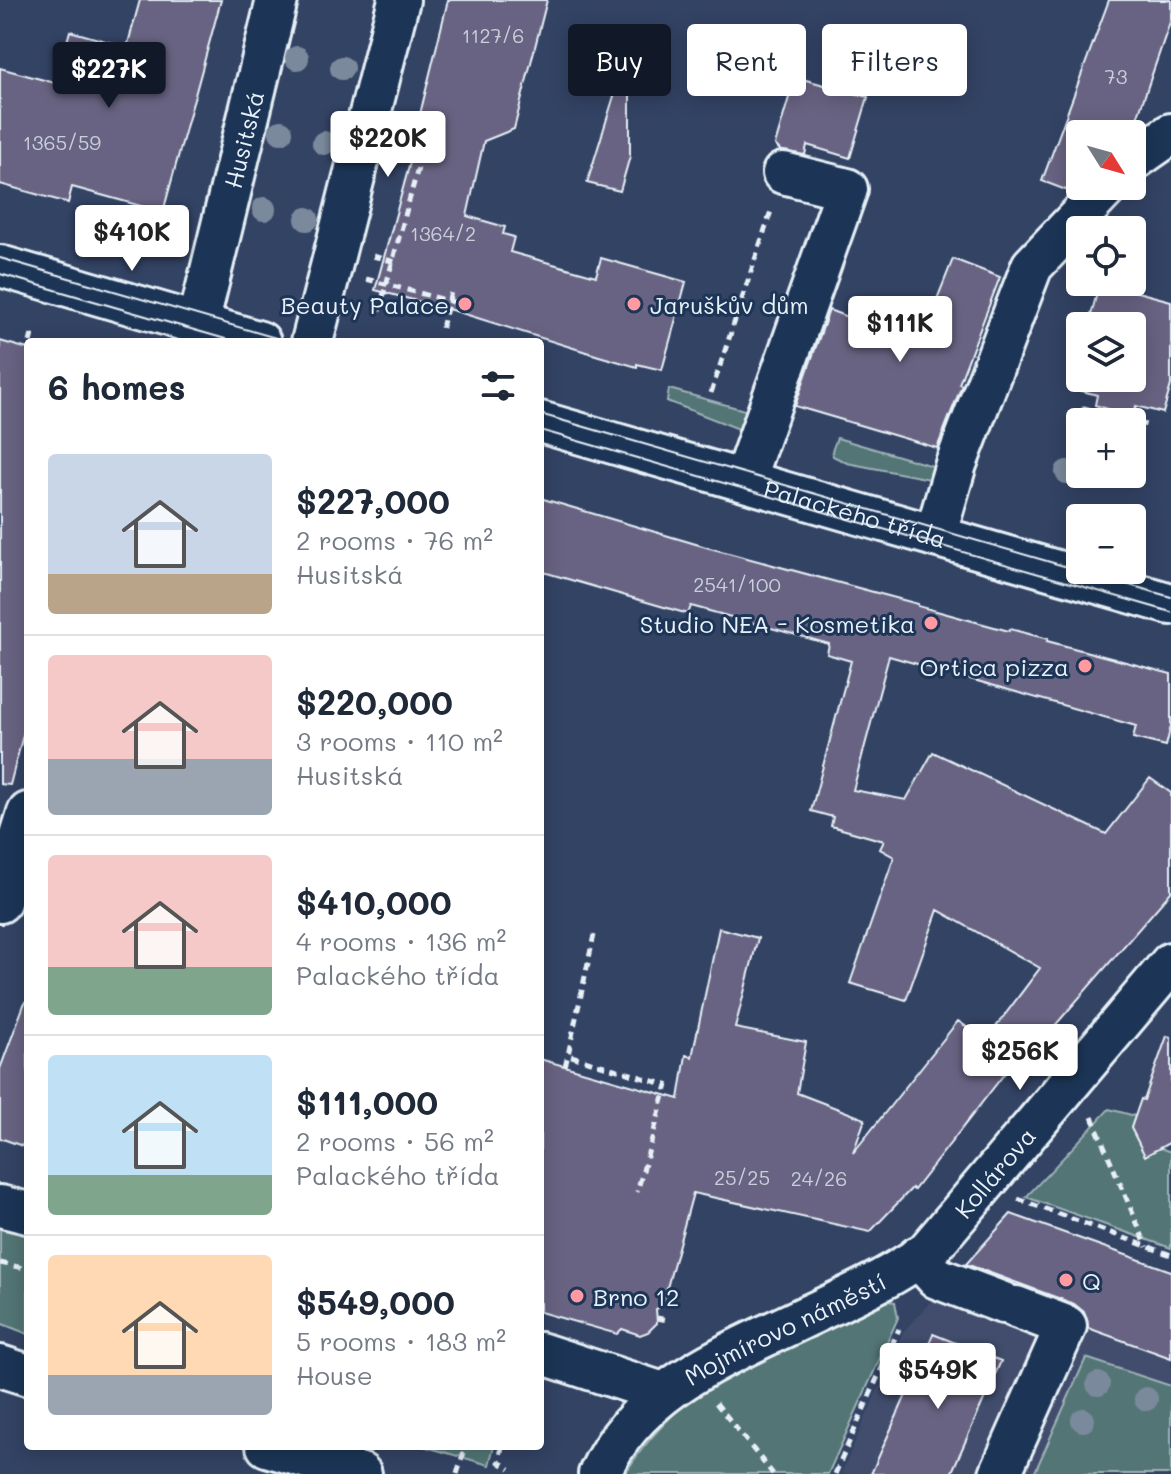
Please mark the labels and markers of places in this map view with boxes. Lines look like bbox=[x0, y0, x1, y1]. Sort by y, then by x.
pin: $227K bbox=[53, 42, 165, 110]
pin: $220K bbox=[332, 111, 444, 179]
pin: $410K bbox=[76, 205, 188, 273]
place label: Beauty Palace bbox=[281, 289, 449, 320]
place label: Jaruškův dům bbox=[650, 289, 809, 320]
marker: Beauty Palace bbox=[456, 295, 474, 313]
marker: Jaruškův dům bbox=[625, 295, 643, 313]
pin: $111K bbox=[844, 296, 956, 364]
place label: Studio NEA - Kosmetika bbox=[640, 608, 915, 639]
marker: Studio NEA - Kosmetika bbox=[922, 614, 940, 632]
place label: Ortica pizza bbox=[920, 651, 1069, 682]
marker: Ortica pizza bbox=[1076, 657, 1094, 675]
pin: $256K bbox=[964, 1024, 1076, 1092]
place label: Q bbox=[1082, 1265, 1101, 1296]
marker: Q bbox=[1057, 1271, 1075, 1289]
place label: Brno 12 bbox=[593, 1281, 679, 1312]
marker: Brno 12 bbox=[568, 1287, 586, 1305]
pin: $549K bbox=[882, 1343, 994, 1411]

